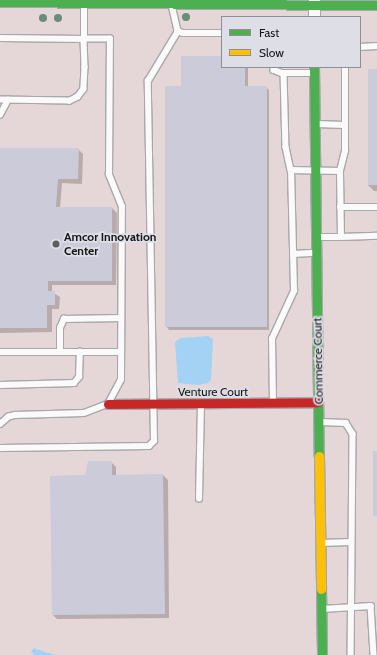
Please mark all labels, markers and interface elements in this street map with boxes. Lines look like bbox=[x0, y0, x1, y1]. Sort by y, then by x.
legend bbox=[221, 16, 361, 68]
text: Fast bbox=[259, 25, 279, 40]
text: Slow bbox=[259, 45, 284, 60]
place label: Amcor Innovation Center bbox=[64, 230, 156, 258]
marker: Amcor Innovation Center bbox=[51, 239, 61, 249]
street label: Commerce Court bbox=[310, 317, 326, 405]
street label: Venture Court bbox=[178, 385, 248, 399]

